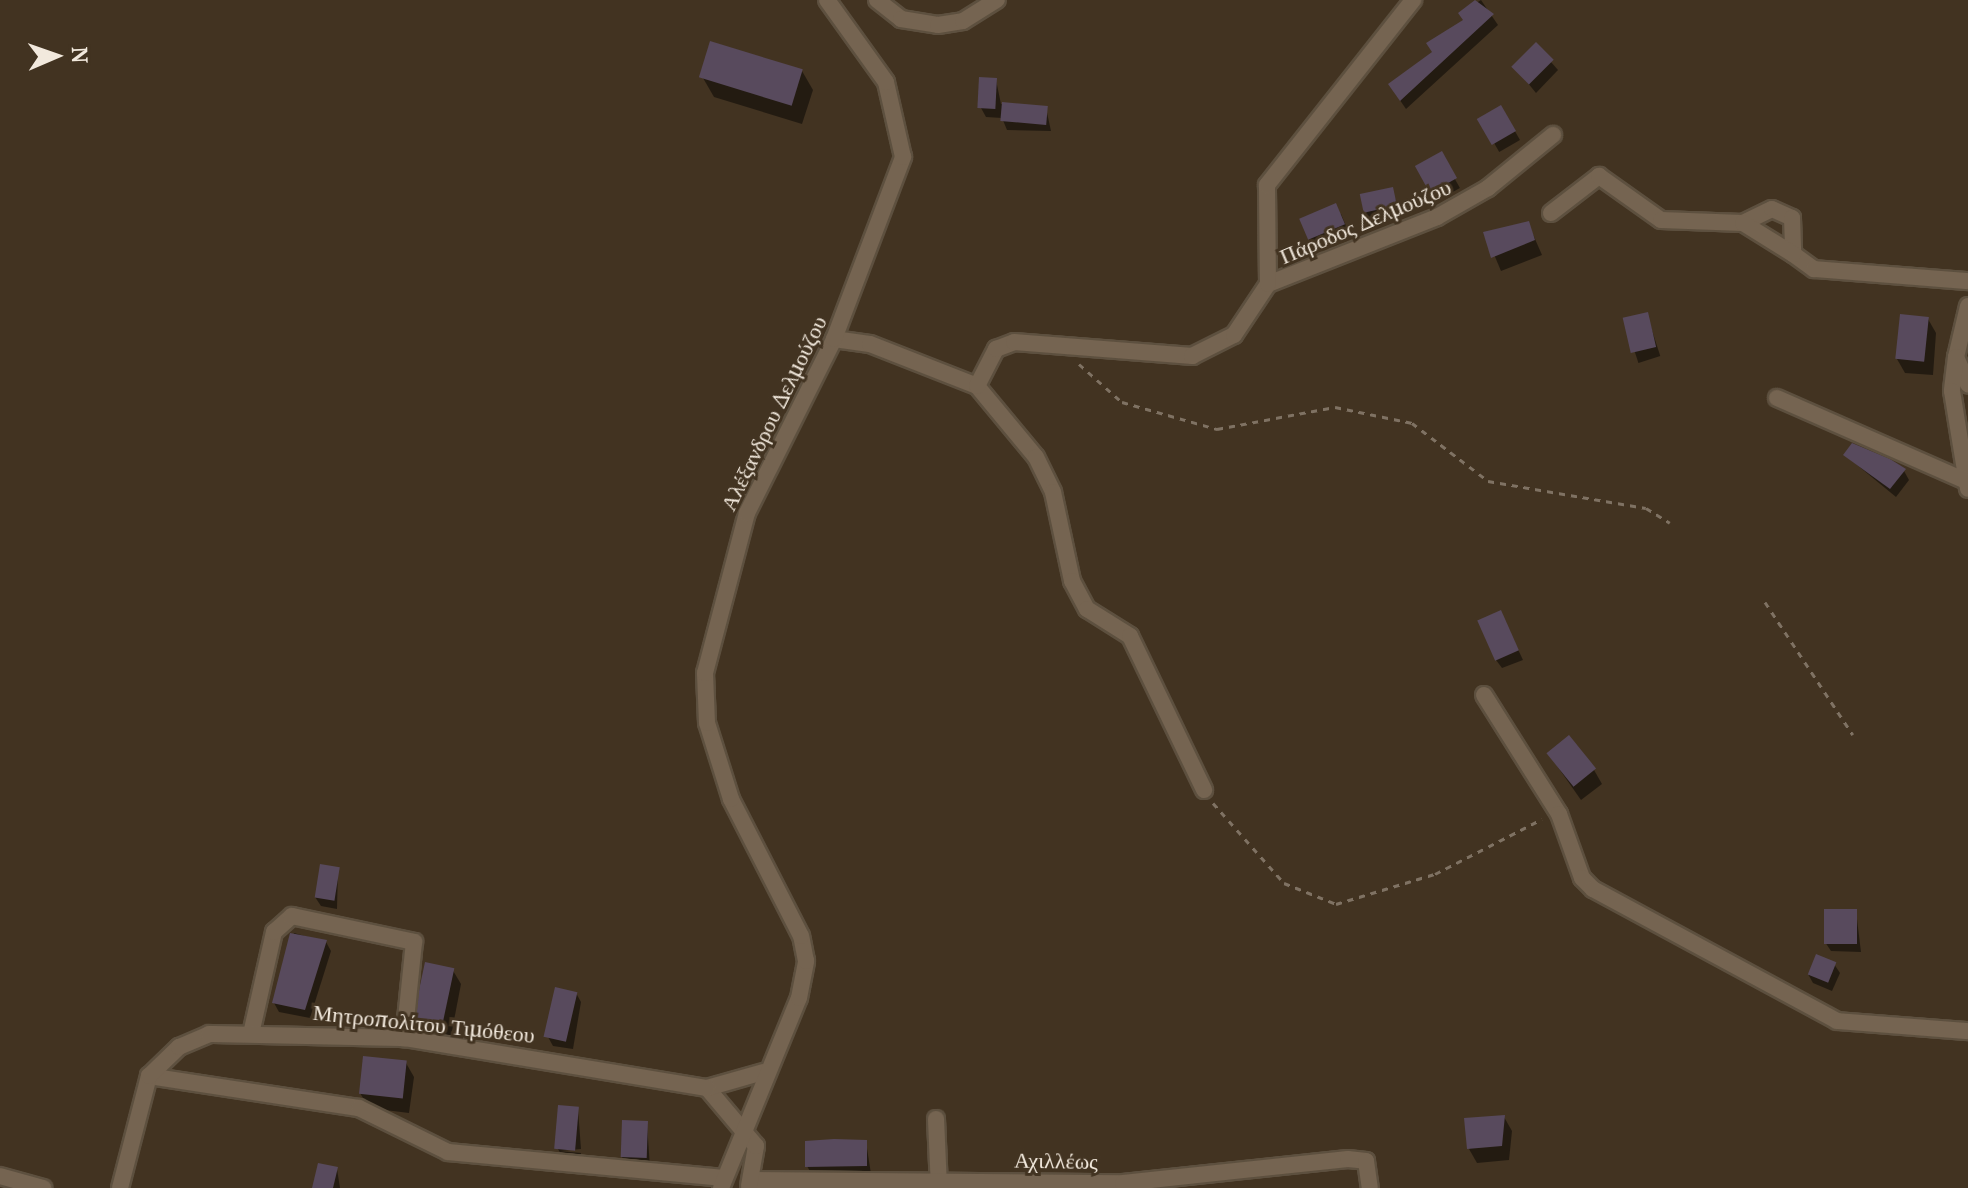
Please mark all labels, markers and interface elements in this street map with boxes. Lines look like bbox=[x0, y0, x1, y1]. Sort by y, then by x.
north arrow bbox=[16, 16, 96, 96]
text: N bbox=[66, 46, 95, 64]
street label: Πάροδος Δελμούζου bbox=[1275, 173, 1455, 269]
street label: Αλέξανδρου Δελμούζου bbox=[714, 311, 832, 515]
street label: Μητροπολίτου Τιμόθεου bbox=[312, 998, 536, 1048]
street label: Αχιλλέως bbox=[1014, 1146, 1098, 1174]

